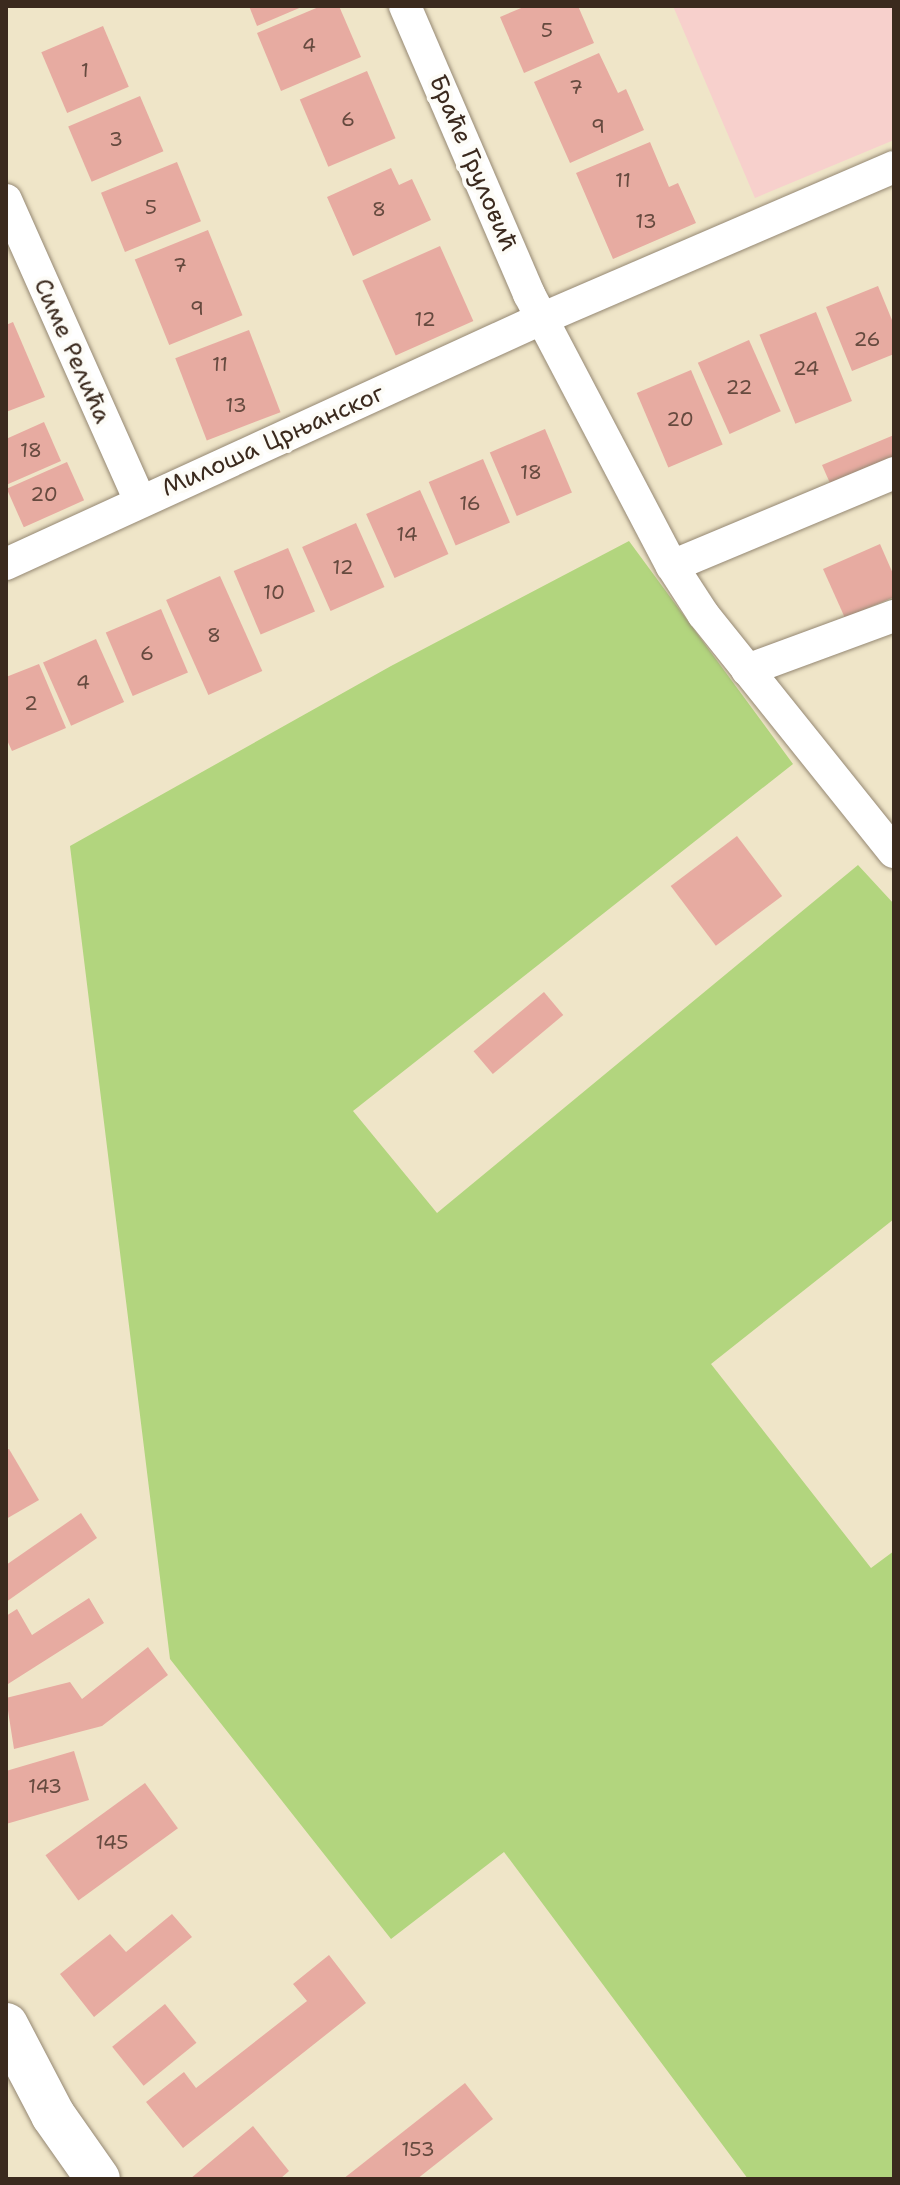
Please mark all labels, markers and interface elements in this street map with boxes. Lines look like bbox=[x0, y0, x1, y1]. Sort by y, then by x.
house number: 5 bbox=[541, 18, 553, 42]
house number: 4 bbox=[302, 33, 316, 57]
house number: 1 bbox=[81, 58, 89, 82]
street label: Браће Груловић bbox=[423, 70, 523, 256]
house number: 7 bbox=[569, 75, 583, 99]
house number: 6 bbox=[341, 107, 355, 131]
house number: 9 bbox=[591, 114, 605, 138]
house number: 3 bbox=[109, 127, 123, 151]
house number: 11 bbox=[615, 168, 631, 192]
house number: 5 bbox=[145, 195, 157, 219]
house number: 8 bbox=[372, 197, 386, 221]
house number: 13 bbox=[635, 209, 657, 233]
house number: 7 bbox=[173, 253, 187, 277]
street label: Симе Релића bbox=[27, 274, 117, 428]
house number: 9 bbox=[190, 296, 204, 320]
house number: 12 bbox=[414, 307, 436, 331]
house number: 26 bbox=[853, 327, 881, 351]
house number: 11 bbox=[212, 352, 228, 376]
house number: 24 bbox=[793, 356, 819, 380]
house number: 22 bbox=[726, 375, 752, 399]
street label: Милоша Црњанског bbox=[157, 379, 389, 503]
house number: 13 bbox=[225, 393, 247, 417]
house number: 20 bbox=[666, 407, 694, 431]
house number: 18 bbox=[20, 438, 42, 462]
house number: 18 bbox=[520, 460, 542, 484]
house number: 20 bbox=[30, 482, 58, 506]
house number: 16 bbox=[459, 491, 481, 515]
house number: 14 bbox=[396, 522, 418, 546]
house number: 12 bbox=[332, 555, 354, 579]
house number: 10 bbox=[263, 580, 285, 604]
house number: 8 bbox=[207, 623, 221, 647]
house number: 6 bbox=[140, 641, 154, 665]
house number: 4 bbox=[76, 670, 90, 694]
house number: 2 bbox=[24, 691, 38, 715]
house number: 143 bbox=[28, 1774, 62, 1798]
house number: 145 bbox=[95, 1830, 129, 1854]
house number: 153 bbox=[401, 2137, 435, 2161]

